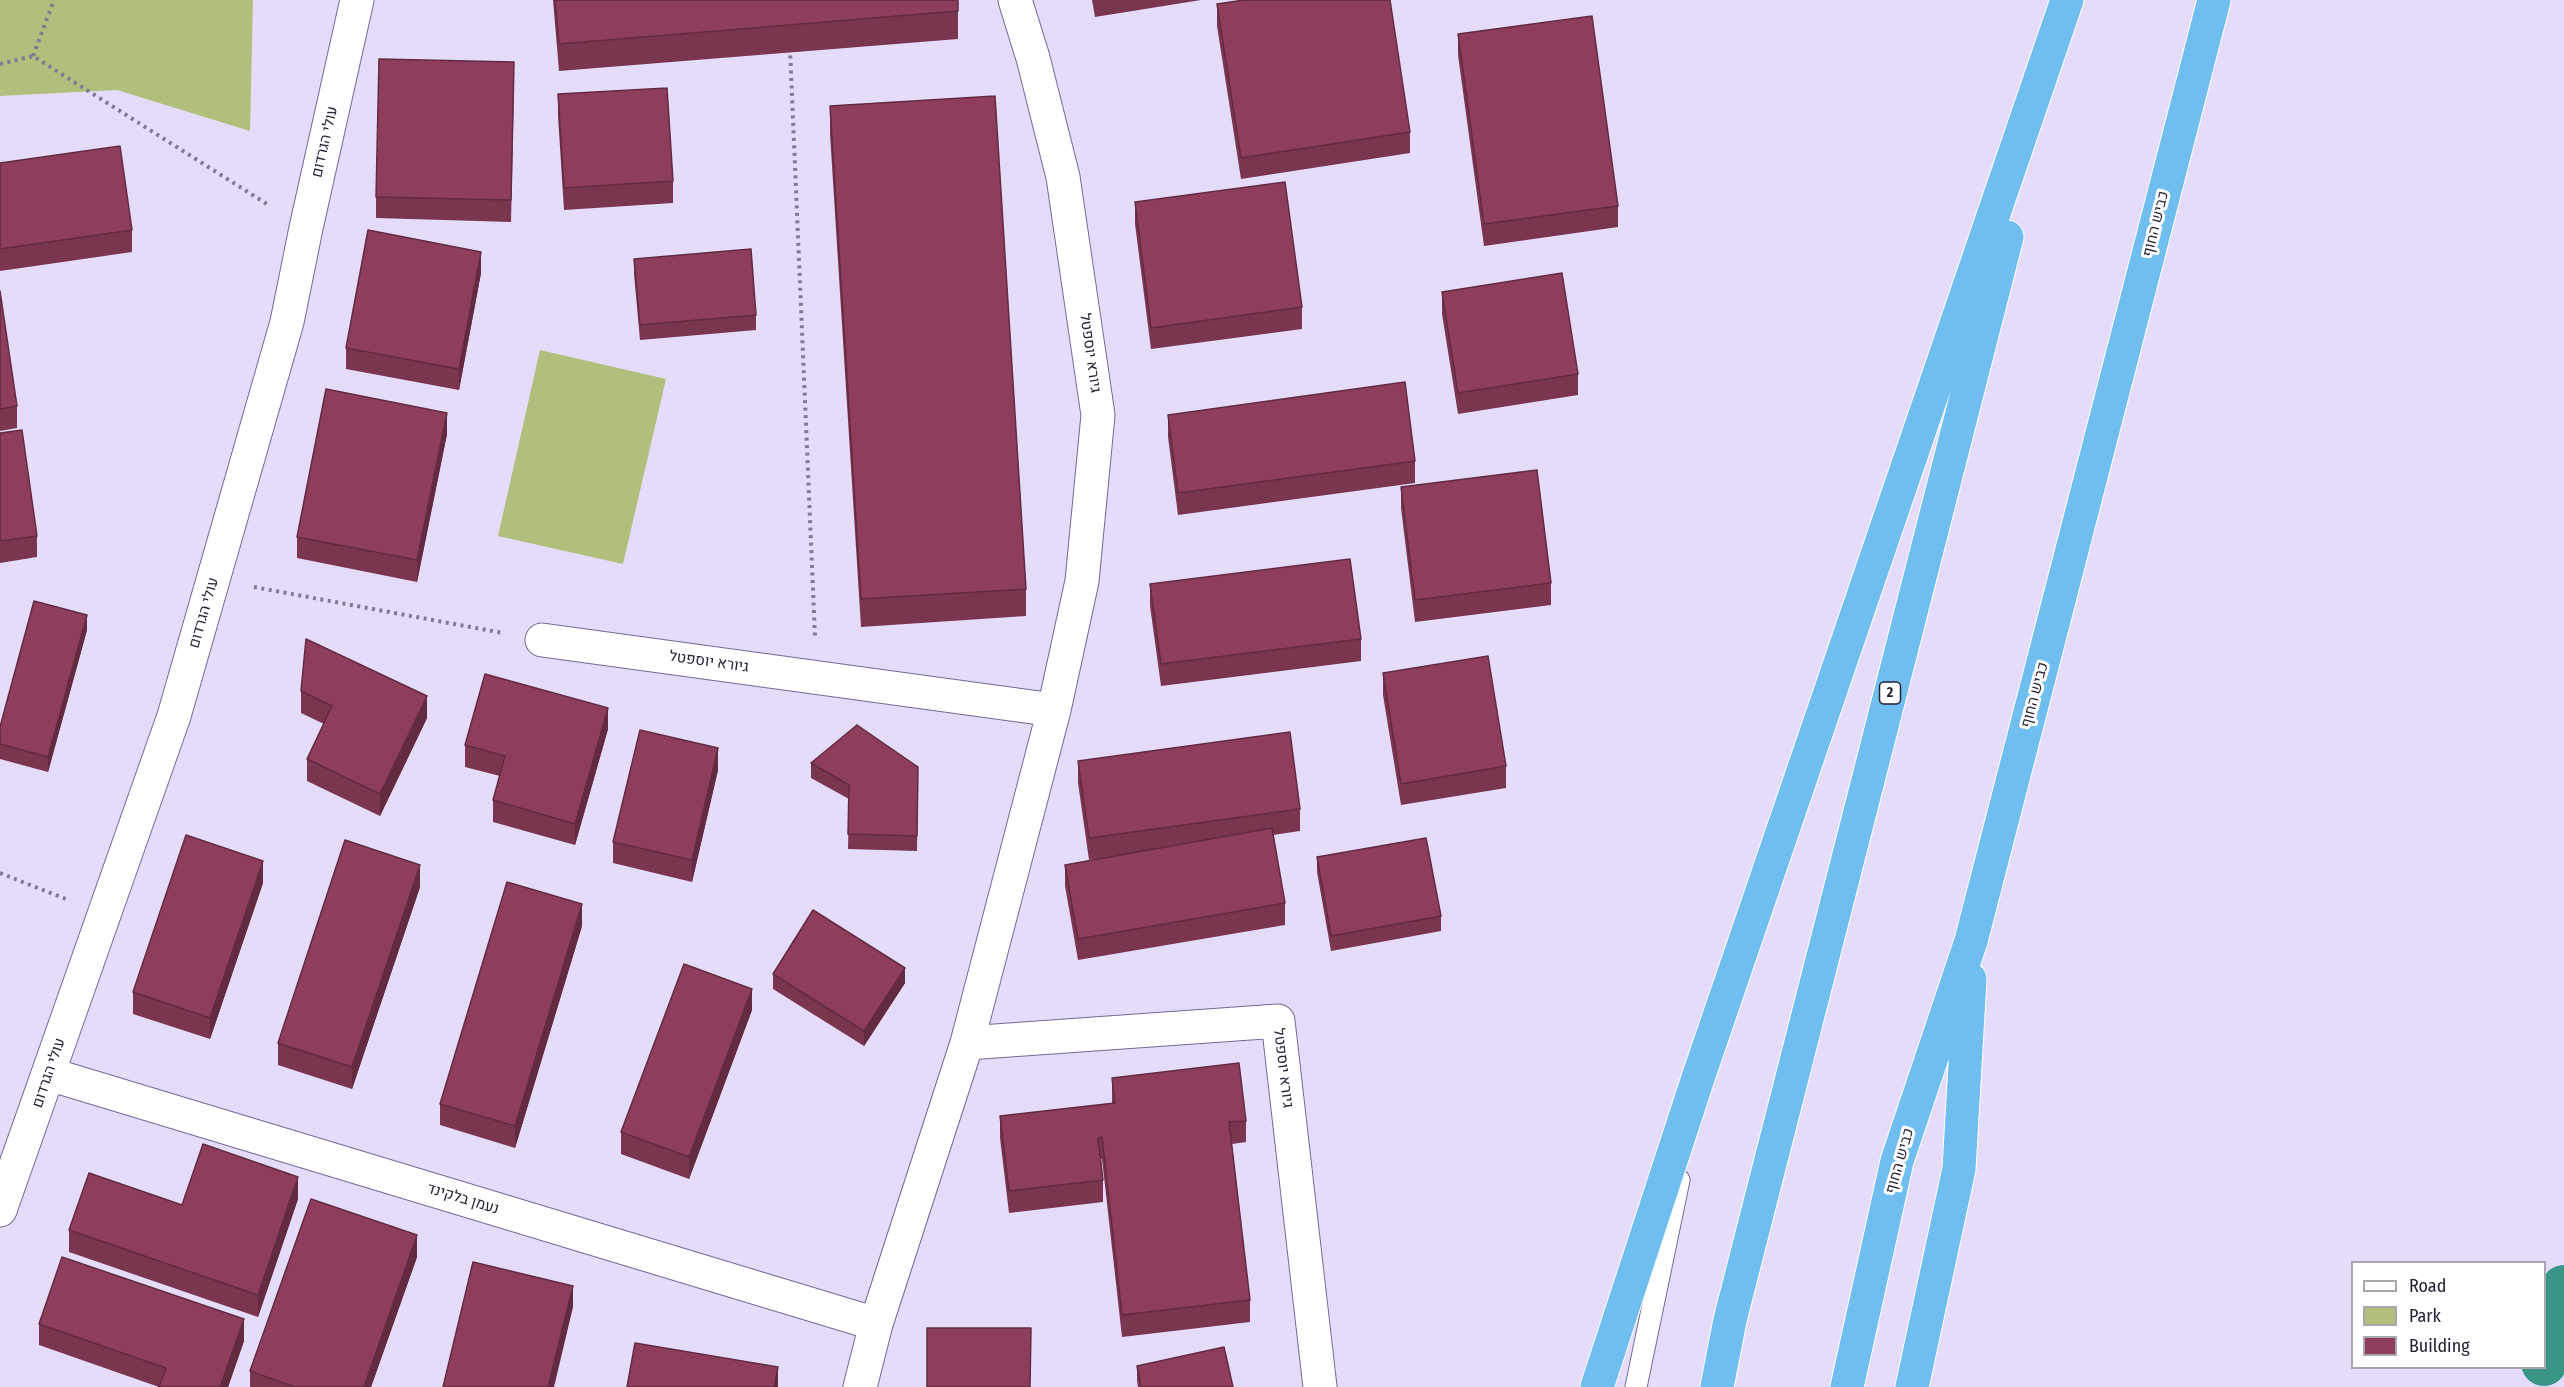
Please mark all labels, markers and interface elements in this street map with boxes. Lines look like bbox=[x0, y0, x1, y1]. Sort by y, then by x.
street label: עולי הגרדום bbox=[308, 105, 342, 179]
street label: כביש החוף bbox=[2139, 189, 2173, 259]
street label: גיורא יוספטל bbox=[1076, 312, 1104, 394]
street label: עולי הגרדום bbox=[185, 576, 223, 650]
street label: גיורא יוספטל bbox=[668, 648, 750, 676]
street label: כביש החוף bbox=[2018, 660, 2052, 730]
road number: 2 bbox=[1880, 682, 1900, 704]
street label: גיורא יוספטל bbox=[1269, 1027, 1297, 1109]
street label: עולי הגרדום bbox=[29, 1036, 69, 1110]
street label: כביש החוף bbox=[1882, 1126, 1918, 1196]
street label: נעמן בלקינד bbox=[425, 1180, 501, 1218]
legend bbox=[2351, 1261, 2546, 1369]
text: Road bbox=[2409, 1275, 2446, 1297]
text: Park bbox=[2409, 1305, 2441, 1327]
text: Building bbox=[2409, 1335, 2470, 1357]

